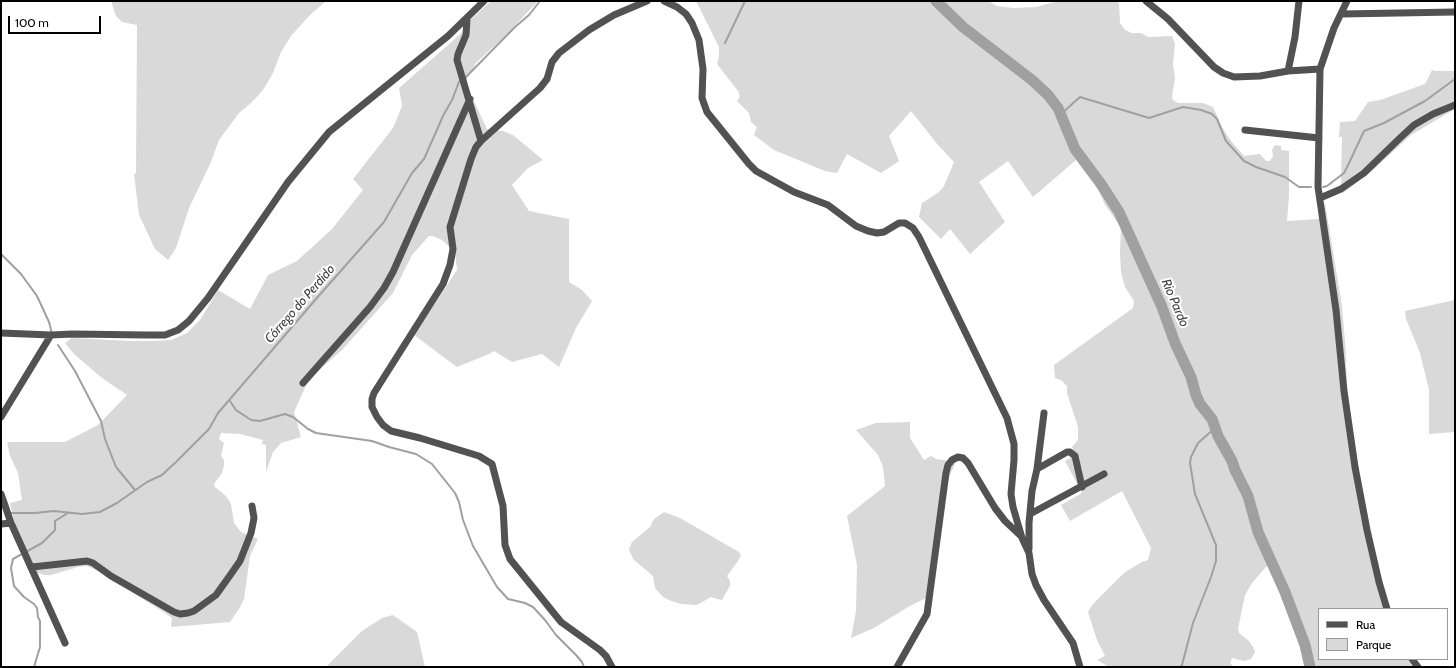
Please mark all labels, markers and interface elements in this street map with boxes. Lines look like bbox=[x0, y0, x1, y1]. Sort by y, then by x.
scale bar bbox=[10, 8, 103, 34]
text: 100 m bbox=[15, 15, 49, 30]
water label: Córrego do Perdido bbox=[262, 262, 338, 346]
water label: Rio Pardo bbox=[1158, 277, 1192, 329]
legend bbox=[1318, 608, 1448, 660]
text: Rua bbox=[1356, 617, 1375, 632]
text: Parque bbox=[1356, 637, 1391, 652]

